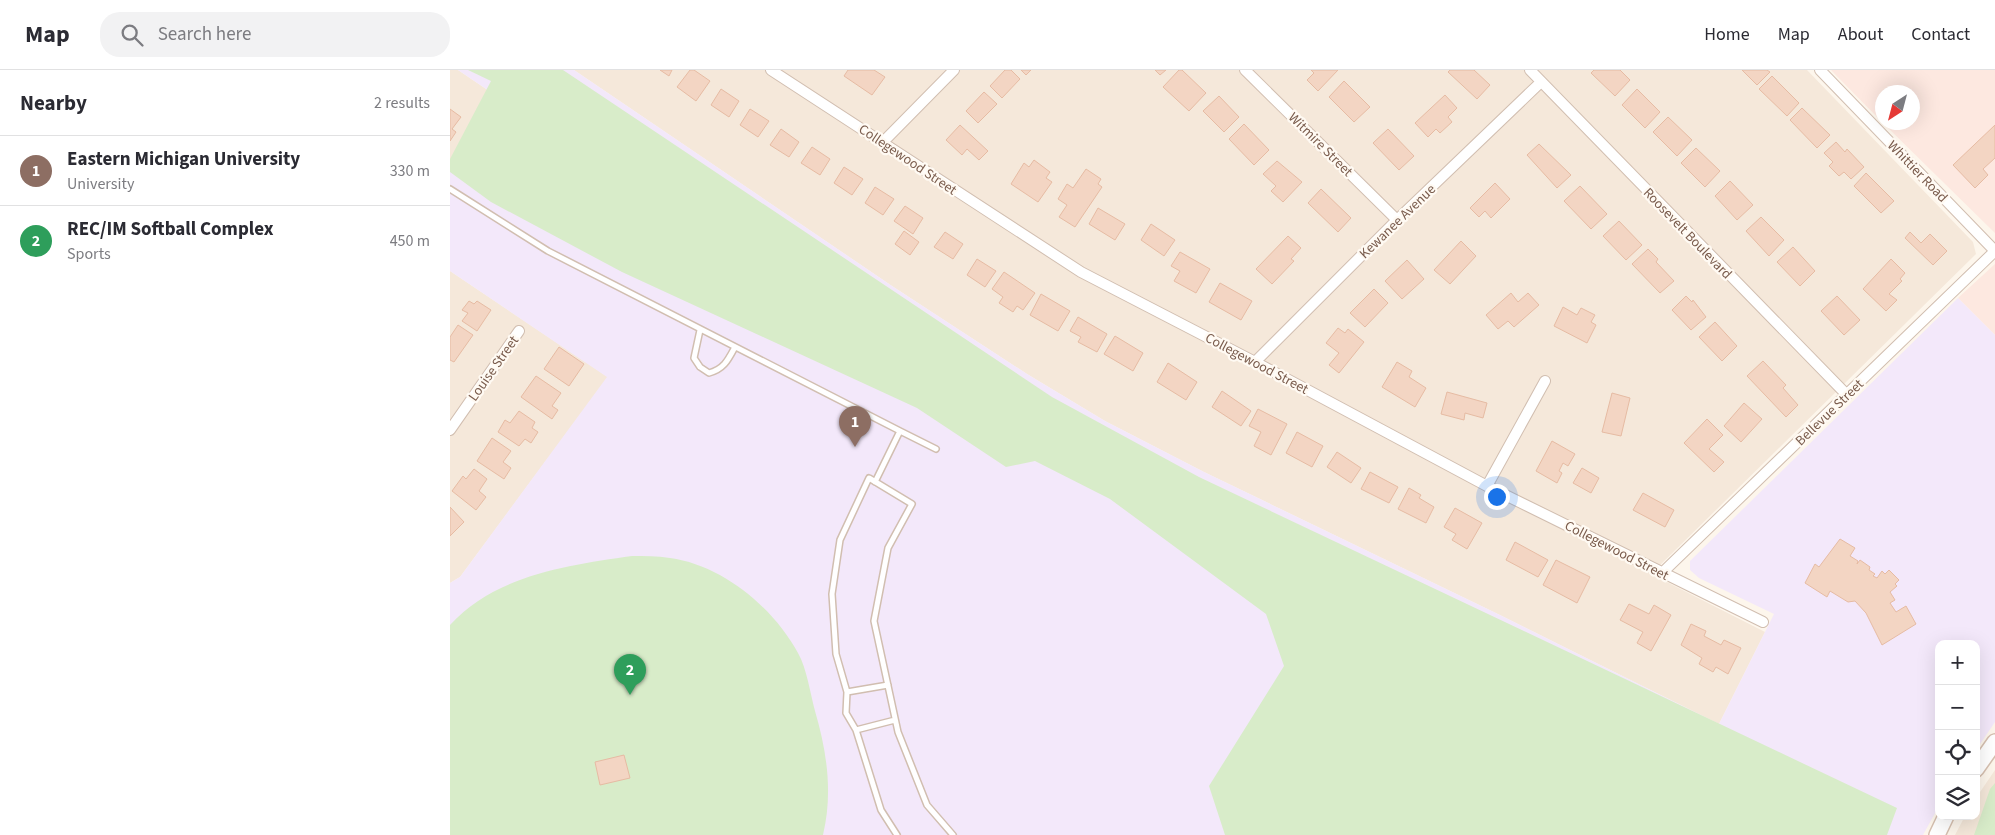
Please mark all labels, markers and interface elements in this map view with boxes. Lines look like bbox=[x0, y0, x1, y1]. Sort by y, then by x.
search box bbox=[100, 12, 450, 57]
text: Map bbox=[25, 17, 70, 52]
icon: search bbox=[118, 21, 146, 49]
text: Search here bbox=[158, 21, 251, 48]
text: Home bbox=[1704, 22, 1750, 47]
text: Map bbox=[1778, 22, 1810, 47]
text: About bbox=[1838, 22, 1883, 47]
text: Contact bbox=[1911, 22, 1970, 47]
north arrow bbox=[1875, 85, 1920, 130]
text: Nearby bbox=[20, 88, 87, 118]
text: 2 results bbox=[374, 92, 430, 114]
street label: Witmire Street bbox=[1284, 108, 1357, 182]
street label: Collegewood Street bbox=[854, 120, 961, 200]
street label: Whittier Road bbox=[1883, 136, 1952, 207]
text: Eastern Michigan University bbox=[67, 146, 300, 173]
text: 1 bbox=[32, 160, 40, 182]
text: 330 m bbox=[390, 160, 430, 182]
text: University bbox=[67, 173, 134, 195]
street label: Kewanee Avenue bbox=[1355, 180, 1440, 263]
street label: Roosevelt Boulevard bbox=[1638, 184, 1736, 284]
text: REC/IM Softball Complex bbox=[67, 216, 274, 243]
text: 2 bbox=[32, 230, 40, 252]
text: 450 m bbox=[390, 230, 430, 252]
text: Sports bbox=[67, 243, 111, 265]
street label: Collegewood Street bbox=[1201, 328, 1312, 400]
street label: Louise Street bbox=[464, 332, 524, 405]
street label: Bellevue Street bbox=[1791, 375, 1869, 451]
pin: 1 bbox=[839, 406, 871, 447]
your location bbox=[1484, 484, 1510, 510]
street label: Collegewood Street bbox=[1561, 516, 1672, 586]
map controls bbox=[1935, 640, 1980, 820]
button: + bbox=[1935, 640, 1980, 685]
pin: 2 bbox=[614, 654, 646, 695]
button: − bbox=[1935, 685, 1980, 730]
button: locate bbox=[1935, 730, 1980, 775]
button: layers bbox=[1935, 775, 1980, 820]

